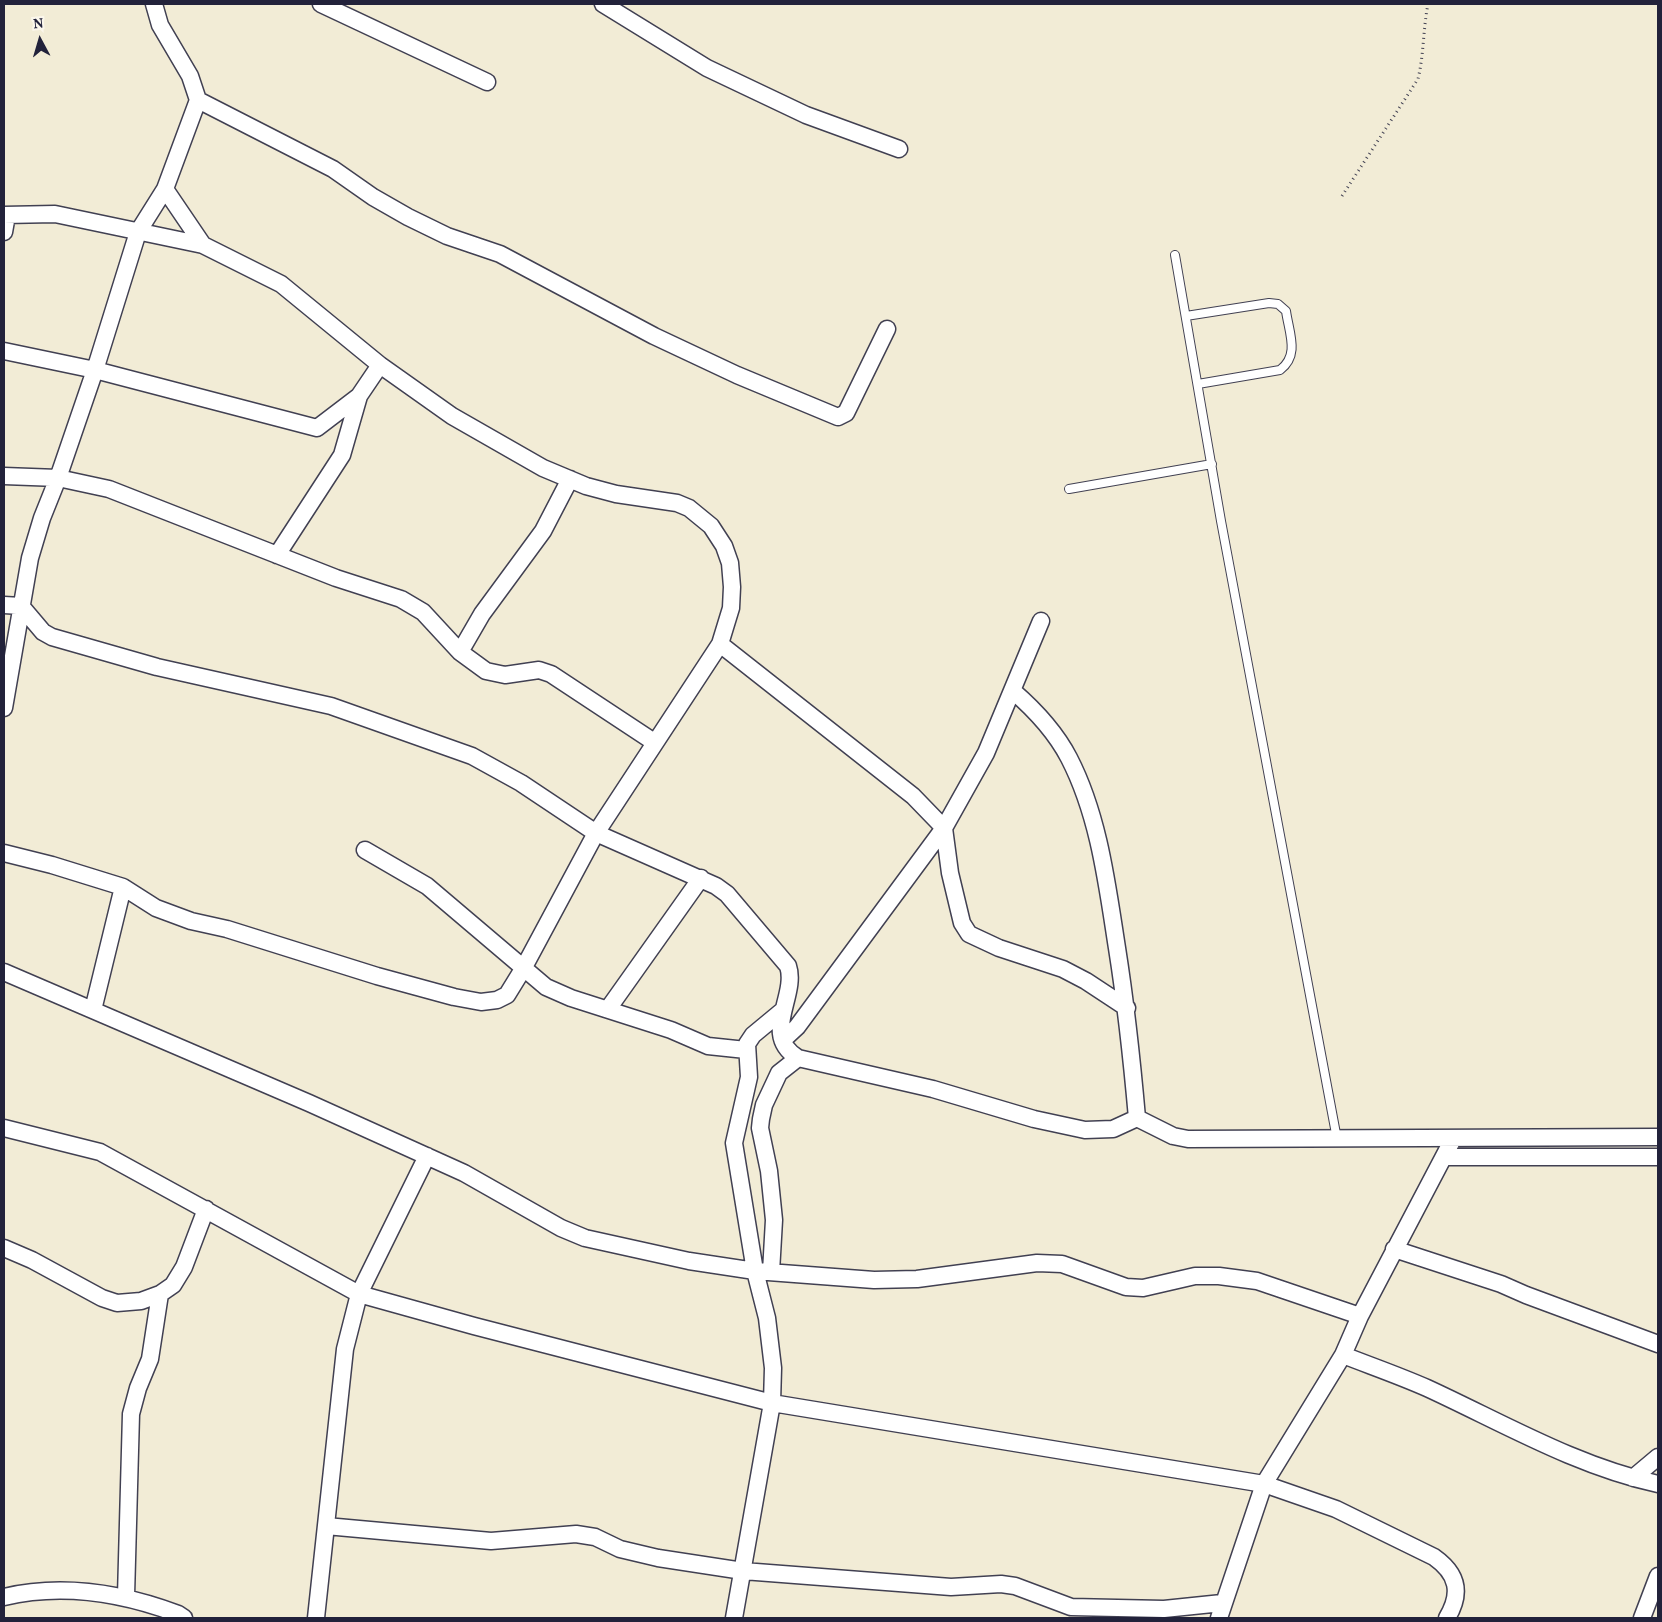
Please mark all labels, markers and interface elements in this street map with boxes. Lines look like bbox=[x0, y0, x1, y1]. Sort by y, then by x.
north arrow bbox=[15, 15, 65, 65]
text: N bbox=[32, 15, 44, 35]

